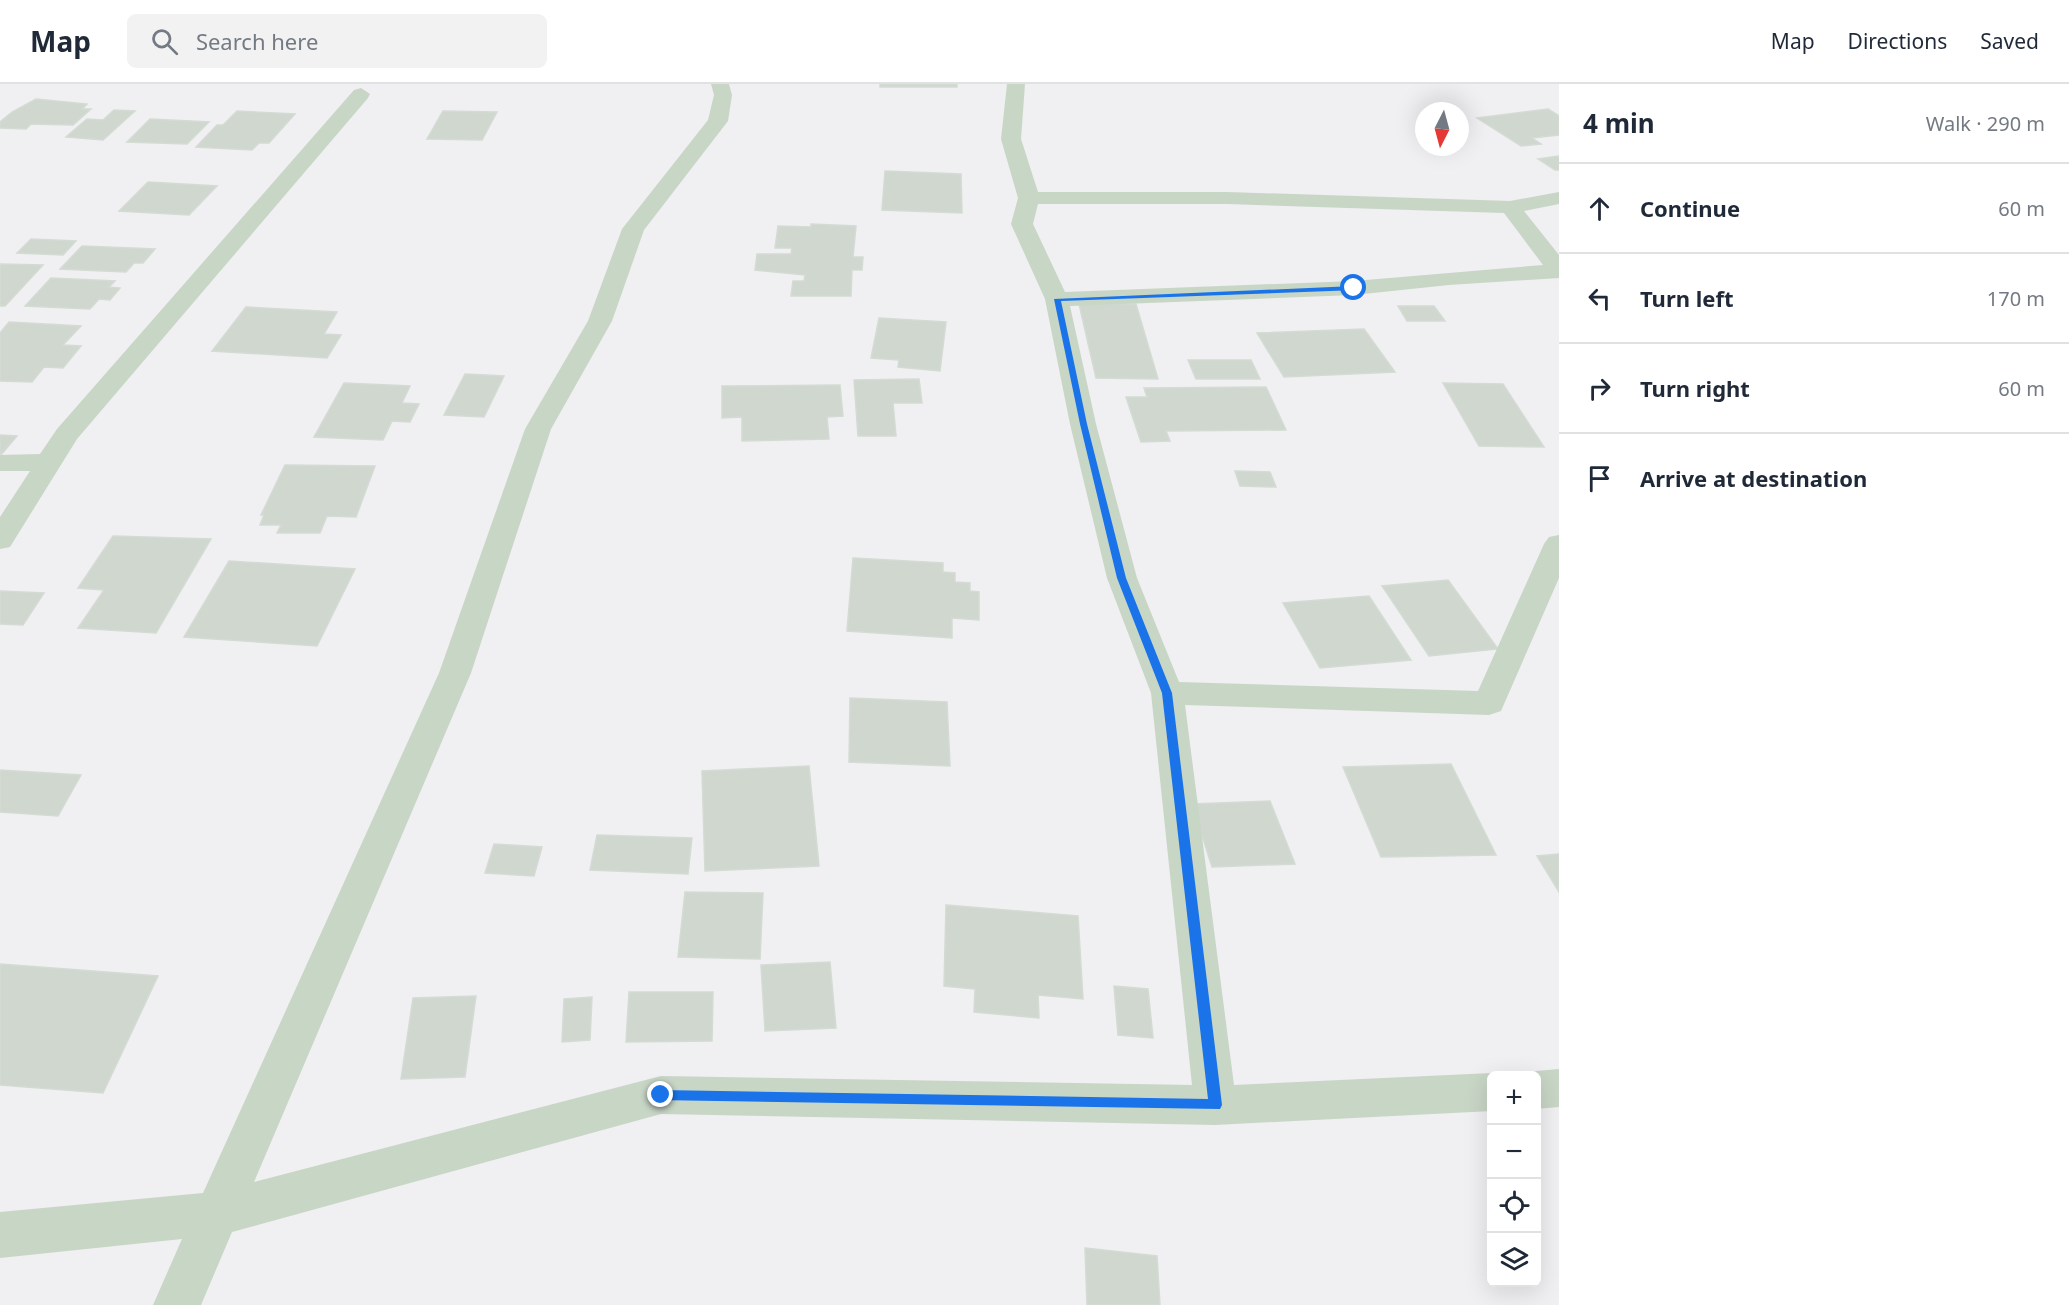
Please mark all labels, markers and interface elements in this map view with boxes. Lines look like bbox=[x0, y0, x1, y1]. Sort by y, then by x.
search box bbox=[127, 14, 547, 68]
text: Map bbox=[30, 22, 91, 60]
icon: search bbox=[148, 25, 181, 58]
text: Search here bbox=[196, 26, 318, 56]
text: Map bbox=[1771, 27, 1815, 55]
text: Directions bbox=[1848, 27, 1947, 55]
text: Saved bbox=[1980, 27, 2039, 55]
north arrow bbox=[1415, 102, 1469, 156]
text: 4 min bbox=[1583, 105, 1655, 141]
text: Walk · 290 m bbox=[1926, 110, 2045, 137]
icon: ahead bbox=[1583, 192, 1616, 225]
text: Continue bbox=[1640, 193, 1740, 223]
text: 60 m bbox=[1998, 195, 2045, 222]
route start bbox=[1340, 274, 1366, 300]
icon: left bbox=[1583, 282, 1616, 315]
text: Turn left bbox=[1640, 283, 1734, 313]
text: 170 m bbox=[1987, 285, 2045, 312]
icon: right bbox=[1583, 372, 1616, 405]
text: Turn right bbox=[1640, 373, 1750, 403]
text: 60 m bbox=[1998, 375, 2045, 402]
icon: arrive bbox=[1583, 462, 1616, 495]
text: Arrive at destination bbox=[1640, 463, 1867, 493]
map controls bbox=[1487, 1071, 1541, 1287]
button: + bbox=[1487, 1071, 1541, 1125]
route end bbox=[647, 1081, 673, 1107]
button: − bbox=[1487, 1125, 1541, 1179]
button: locate bbox=[1487, 1179, 1541, 1233]
button: layers bbox=[1487, 1233, 1541, 1287]

